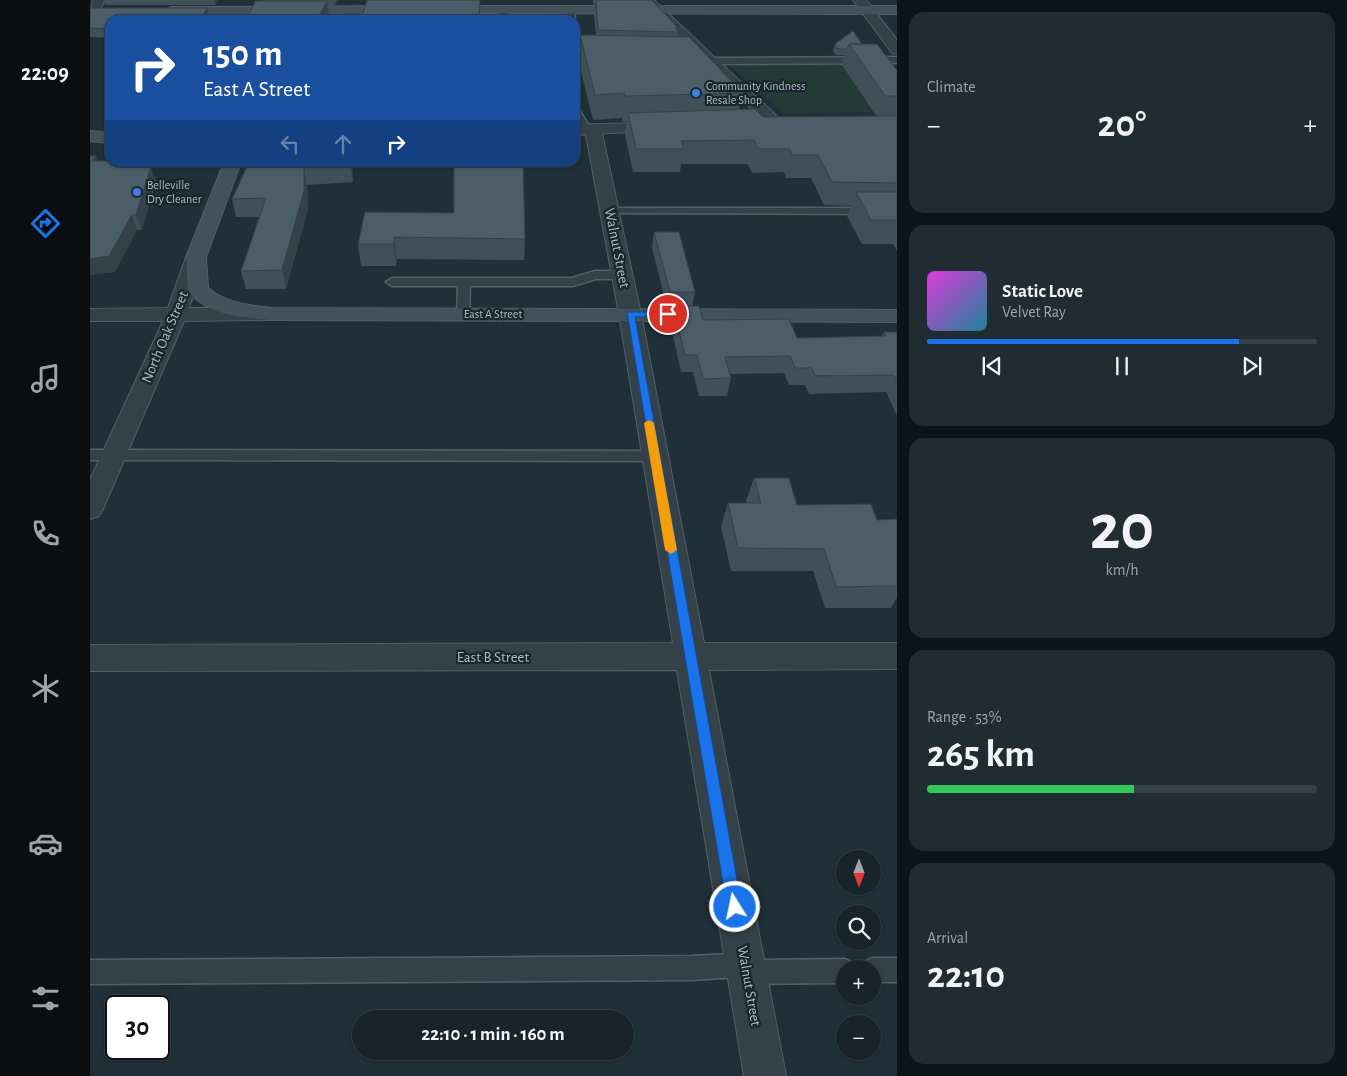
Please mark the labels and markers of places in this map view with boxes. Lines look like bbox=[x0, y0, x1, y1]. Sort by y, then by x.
place label: Community Kindness Resale Shop bbox=[706, 80, 805, 106]
marker: Community Kindness Resale Shop bbox=[690, 87, 702, 99]
place label: Belleville Dry Cleaner bbox=[147, 179, 202, 206]
marker: Belleville Dry Cleaner bbox=[131, 186, 143, 198]
pin bbox=[647, 293, 689, 335]

